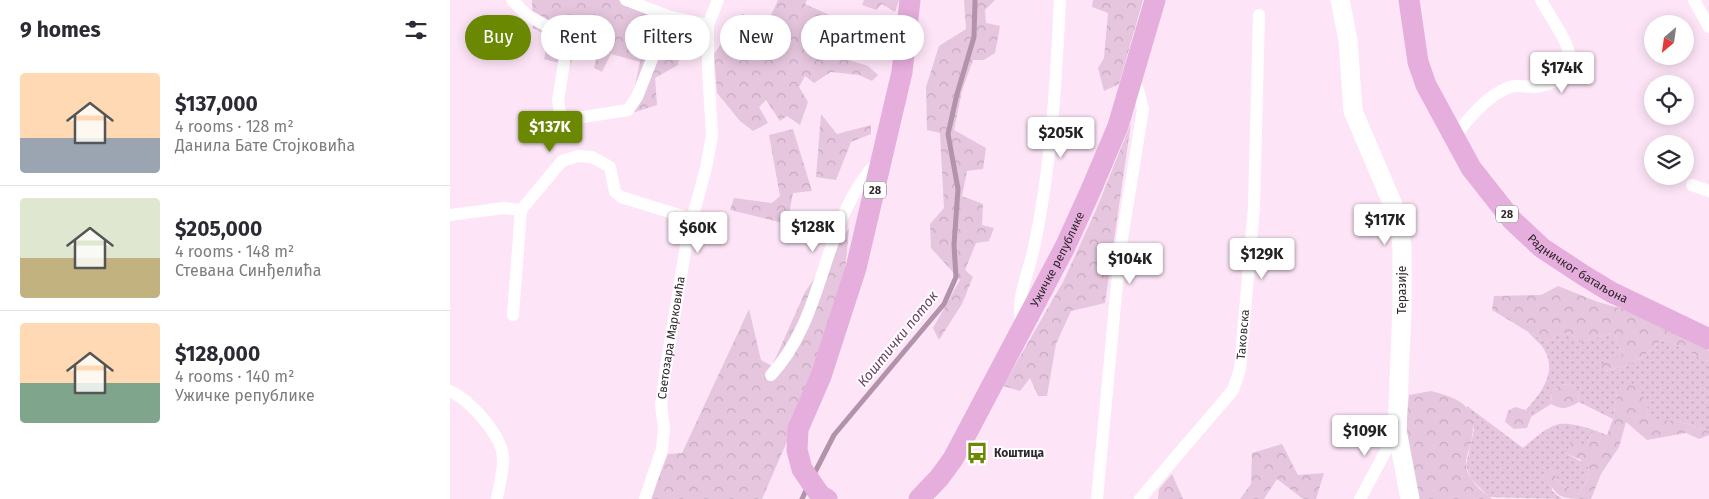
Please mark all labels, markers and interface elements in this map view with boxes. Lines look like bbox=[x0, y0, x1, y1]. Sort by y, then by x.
chip: Buy bbox=[465, 15, 531, 60]
chip: Rent bbox=[541, 15, 615, 60]
chip: Filters bbox=[625, 15, 710, 60]
chip: New bbox=[720, 15, 791, 60]
chip: Apartment bbox=[801, 15, 924, 60]
north arrow bbox=[1644, 15, 1694, 65]
map controls bbox=[1644, 15, 1694, 185]
icon: filters bbox=[402, 16, 430, 44]
text: 9 homes bbox=[20, 17, 101, 43]
pin: $174K bbox=[1527, 52, 1597, 94]
text: $174K bbox=[1541, 58, 1583, 77]
button: locate bbox=[1644, 75, 1694, 125]
text: $137,000 bbox=[175, 91, 258, 117]
icon: home bbox=[60, 93, 120, 153]
pin: $137K bbox=[515, 110, 585, 153]
pin: $205K bbox=[1026, 116, 1096, 159]
text: 4 rooms · 128 m² bbox=[175, 117, 294, 136]
text: $137K bbox=[529, 117, 571, 136]
text: $205K bbox=[1039, 123, 1083, 142]
button: layers bbox=[1644, 135, 1694, 185]
text: Данила Бате Стојковића bbox=[175, 136, 355, 155]
road number: 28 bbox=[864, 182, 886, 198]
pin: $117K bbox=[1350, 204, 1420, 246]
road number: 28 bbox=[1496, 205, 1518, 222]
street label: Ужичке републике bbox=[1028, 209, 1087, 309]
pin: $128K bbox=[778, 210, 848, 253]
text: $117K bbox=[1365, 210, 1405, 229]
pin: $60K bbox=[668, 212, 728, 254]
text: $205,000 bbox=[175, 216, 262, 242]
text: $128K bbox=[791, 217, 835, 236]
icon: home bbox=[60, 218, 120, 278]
text: $60K bbox=[679, 218, 717, 237]
street label: Радничког батаљона bbox=[1525, 231, 1630, 306]
pin: $129K bbox=[1227, 238, 1297, 280]
text: 4 rooms · 148 m² bbox=[175, 242, 294, 261]
pin: $104K bbox=[1095, 242, 1165, 285]
text: $129K bbox=[1241, 244, 1283, 263]
text: $104K bbox=[1108, 249, 1152, 268]
text: Стевана Синђелића bbox=[175, 261, 321, 280]
street label: Теразије bbox=[1395, 266, 1409, 314]
street label: Светозара Марковића bbox=[655, 275, 688, 400]
water label: Коштички поток bbox=[854, 287, 942, 390]
street label: Таковска bbox=[1234, 309, 1252, 360]
text: $128,000 bbox=[175, 341, 260, 367]
icon: home bbox=[60, 343, 120, 403]
text: 4 rooms · 140 m² bbox=[175, 367, 294, 386]
text: Ужичке републике bbox=[175, 386, 315, 405]
pin: $109K bbox=[1330, 414, 1400, 457]
text: $109K bbox=[1343, 421, 1387, 440]
bus stop icon: Коштица bbox=[964, 440, 990, 466]
place label: Коштица bbox=[994, 446, 1045, 460]

